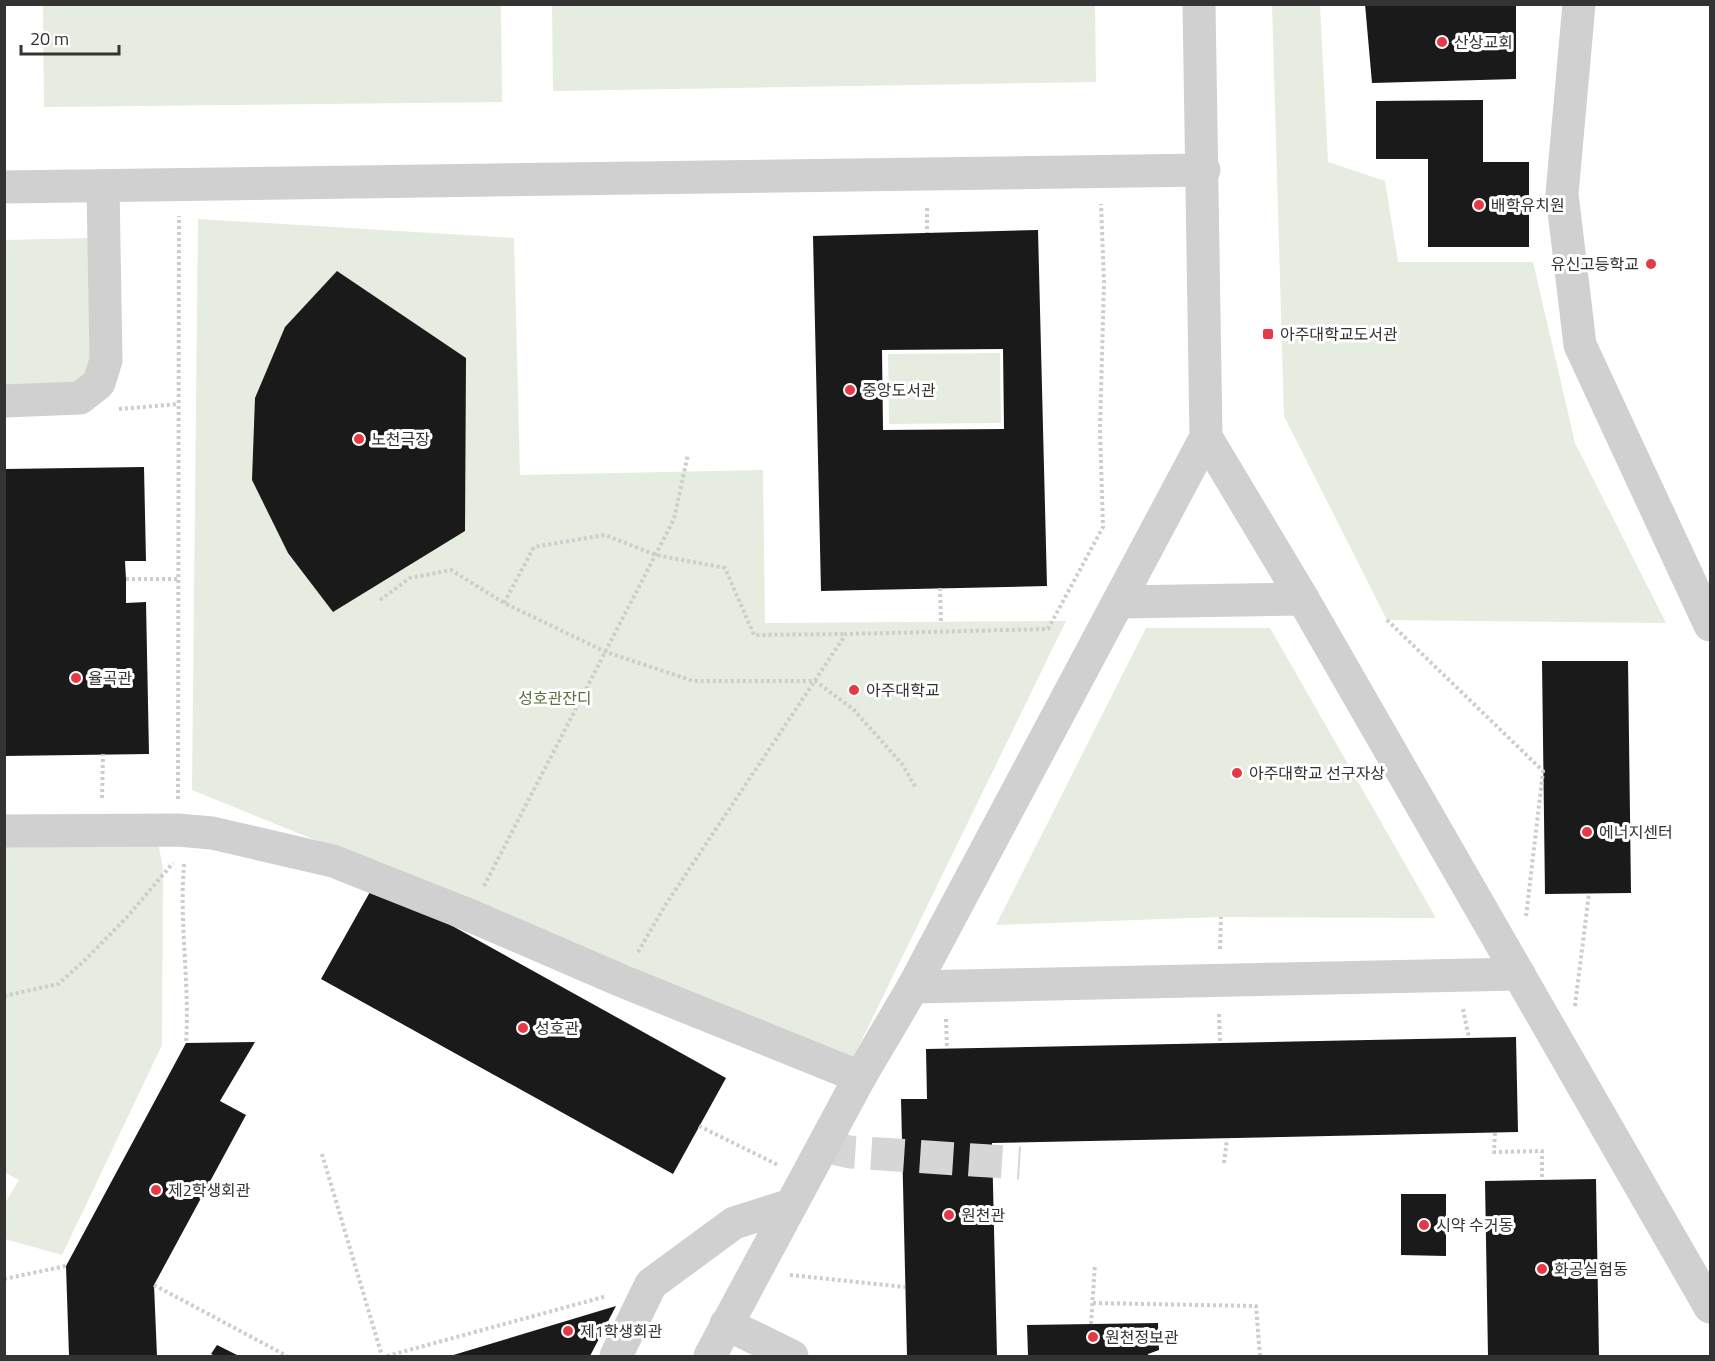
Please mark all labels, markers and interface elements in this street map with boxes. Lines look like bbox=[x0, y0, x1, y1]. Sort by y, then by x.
scale bar bbox=[21, 18, 118, 56]
text: 20 m bbox=[30, 25, 69, 52]
place label: 산상교회 bbox=[1454, 30, 1513, 54]
marker: 산상교회 bbox=[1435, 35, 1449, 49]
place label: 배학유치원 bbox=[1491, 193, 1565, 217]
marker: 배학유치원 bbox=[1472, 198, 1486, 212]
place label: 유신고등학교 bbox=[1551, 252, 1639, 276]
marker: 유신고등학교 bbox=[1644, 257, 1658, 271]
place label: 아주대학교도서관 bbox=[1280, 322, 1398, 346]
marker: 아주대학교도서관 bbox=[1261, 327, 1275, 341]
place label: 중앙도서관 bbox=[862, 378, 936, 402]
marker: 중앙도서관 bbox=[843, 383, 857, 397]
place label: 노천극장 bbox=[371, 427, 430, 451]
marker: 노천극장 bbox=[352, 432, 366, 446]
place label: 율곡관 bbox=[88, 666, 132, 690]
marker: 율곡관 bbox=[69, 671, 83, 685]
place label: 아주대학교 bbox=[866, 678, 940, 702]
marker: 아주대학교 bbox=[847, 683, 861, 697]
park label: 성호관잔디 bbox=[518, 686, 592, 710]
place label: 아주대학교 선구자상 bbox=[1249, 761, 1385, 785]
marker: 아주대학교 선구자상 bbox=[1230, 766, 1244, 780]
place label: 에너지센터 bbox=[1599, 820, 1673, 844]
marker: 에너지센터 bbox=[1580, 825, 1594, 839]
place label: 성호관 bbox=[535, 1016, 579, 1040]
marker: 성호관 bbox=[516, 1021, 530, 1035]
place label: 제2학생회관 bbox=[168, 1178, 251, 1202]
marker: 제2학생회관 bbox=[149, 1183, 163, 1197]
place label: 원천관 bbox=[961, 1203, 1005, 1227]
marker: 원천관 bbox=[942, 1208, 956, 1222]
place label: 시약 수거동 bbox=[1436, 1213, 1513, 1237]
marker: 시약 수거동 bbox=[1417, 1218, 1431, 1232]
place label: 화공실험동 bbox=[1554, 1257, 1628, 1281]
marker: 화공실험동 bbox=[1535, 1262, 1549, 1276]
place label: 제1학생회관 bbox=[580, 1319, 663, 1343]
marker: 제1학생회관 bbox=[561, 1324, 575, 1338]
place label: 원천정보관 bbox=[1105, 1325, 1179, 1349]
marker: 원천정보관 bbox=[1086, 1330, 1100, 1344]

